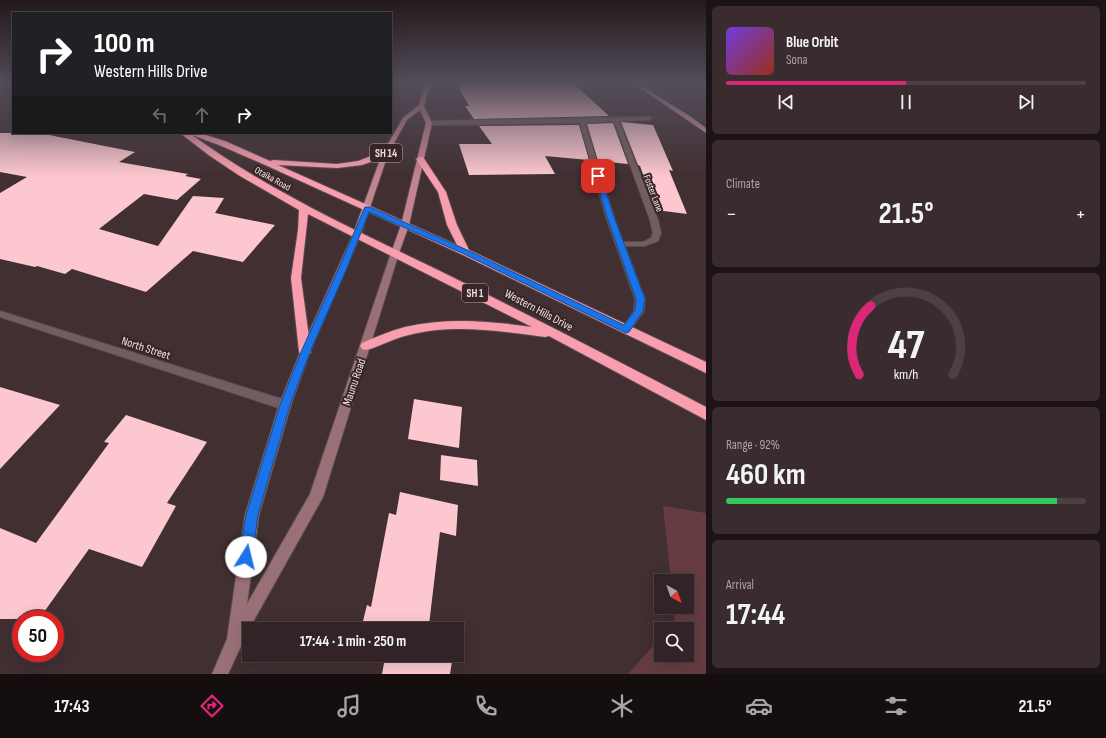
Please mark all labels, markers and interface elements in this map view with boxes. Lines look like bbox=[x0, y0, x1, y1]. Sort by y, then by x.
text: 100 m bbox=[94, 27, 155, 60]
icon: right bbox=[28, 28, 80, 80]
text: Blue Orbit bbox=[786, 33, 838, 52]
text: Sona bbox=[786, 52, 808, 68]
text: Western Hills Drive bbox=[94, 61, 207, 82]
icon: previous bbox=[775, 91, 797, 113]
icon: pause bbox=[895, 91, 917, 113]
icon: next bbox=[1015, 91, 1037, 113]
icon: left bbox=[149, 104, 171, 126]
icon: ahead bbox=[191, 104, 213, 126]
icon: right bbox=[233, 104, 255, 126]
road number: SH 14 bbox=[370, 144, 402, 162]
pin bbox=[581, 159, 615, 193]
street label: Otaika Road bbox=[252, 164, 293, 194]
icon: arrive bbox=[587, 165, 609, 187]
street label: Foster Lane bbox=[641, 173, 666, 214]
text: Climate bbox=[726, 176, 760, 192]
text: 21.5° bbox=[878, 196, 934, 232]
text: − bbox=[726, 201, 737, 228]
text: + bbox=[1075, 201, 1086, 228]
road number: SH 1 bbox=[462, 284, 488, 302]
street label: Western Hills Drive bbox=[502, 286, 576, 335]
text: 47 bbox=[888, 321, 925, 370]
street label: North Street bbox=[119, 334, 173, 364]
street label: Maunu Road bbox=[339, 357, 370, 408]
text: km/h bbox=[894, 366, 918, 383]
text: Range · 92% bbox=[726, 437, 780, 453]
text: 460 km bbox=[726, 457, 806, 493]
position arrow bbox=[225, 536, 267, 578]
north arrow bbox=[654, 574, 694, 614]
map controls bbox=[654, 574, 694, 662]
text: Arrival bbox=[726, 577, 754, 593]
text: 17:44 bbox=[726, 597, 785, 633]
speed limit sign: 50 bbox=[12, 610, 64, 662]
button: search bbox=[654, 622, 694, 662]
text: 17:44 · 1 min · 250 m bbox=[300, 632, 406, 651]
icon: directions bbox=[198, 692, 226, 720]
icon: music bbox=[335, 692, 363, 720]
icon: phone bbox=[472, 692, 500, 720]
icon: climate bbox=[608, 692, 636, 720]
icon: car bbox=[745, 692, 773, 720]
icon: filters bbox=[882, 692, 910, 720]
text: 17:43 bbox=[54, 696, 90, 717]
text: 21.5° bbox=[1019, 696, 1052, 717]

